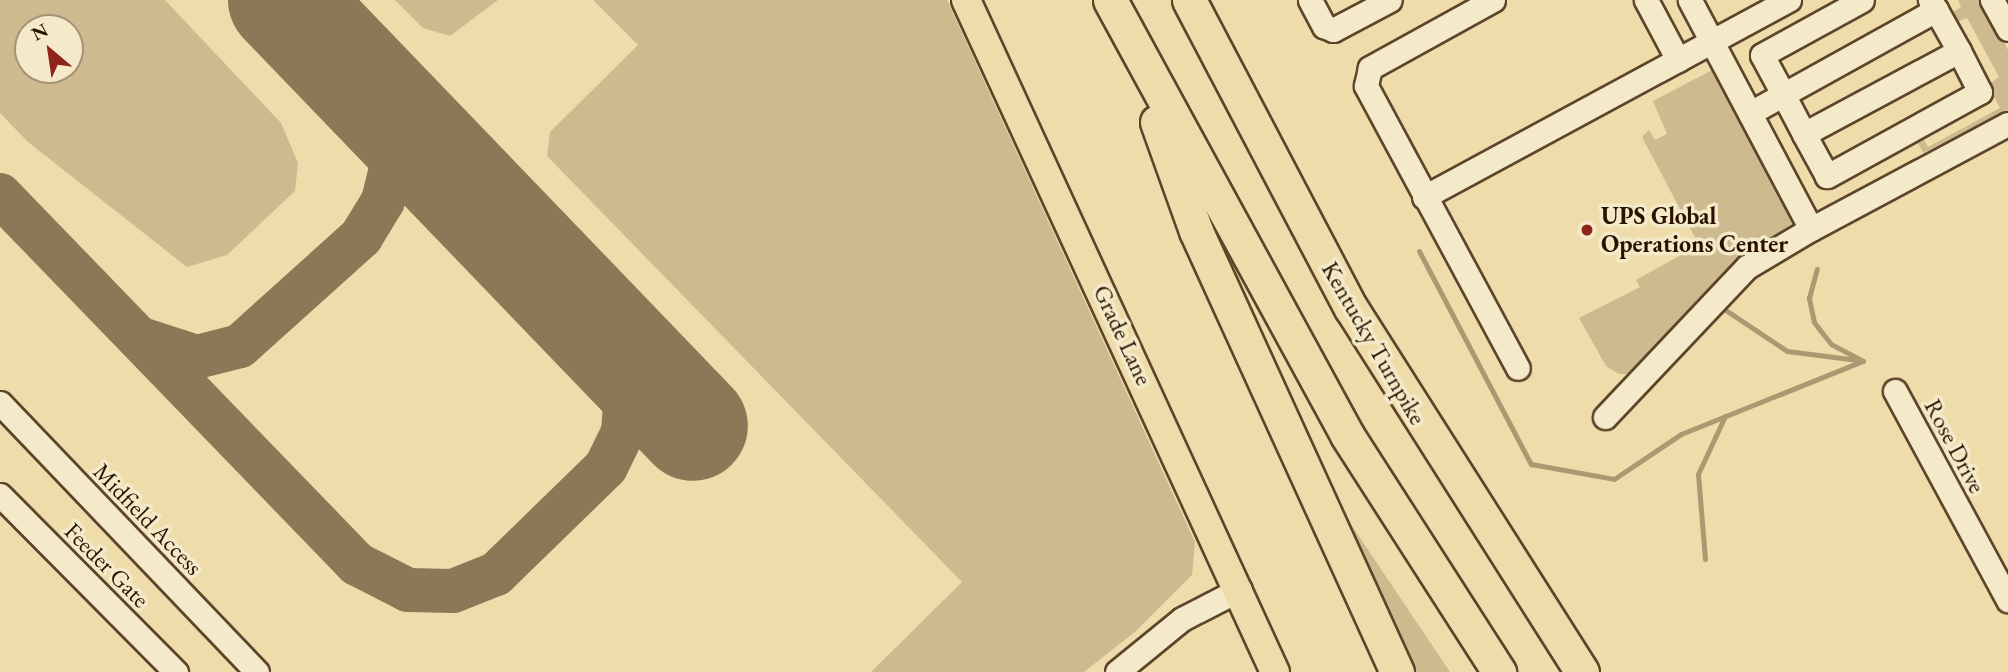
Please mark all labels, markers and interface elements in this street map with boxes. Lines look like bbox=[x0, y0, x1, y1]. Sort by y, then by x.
north arrow bbox=[14, 14, 84, 84]
text: N bbox=[27, 17, 52, 47]
place label: UPS Global Operations Center bbox=[1601, 202, 1788, 258]
marker: UPS Global Operations Center bbox=[1579, 222, 1595, 238]
street label: Kentucky Turnpike bbox=[1316, 256, 1432, 430]
street label: Grade Lane bbox=[1087, 280, 1159, 390]
street label: Rose Drive bbox=[1918, 394, 1992, 498]
street label: Midfield Access bbox=[88, 457, 208, 581]
street label: Feeder Gate bbox=[59, 517, 155, 613]

